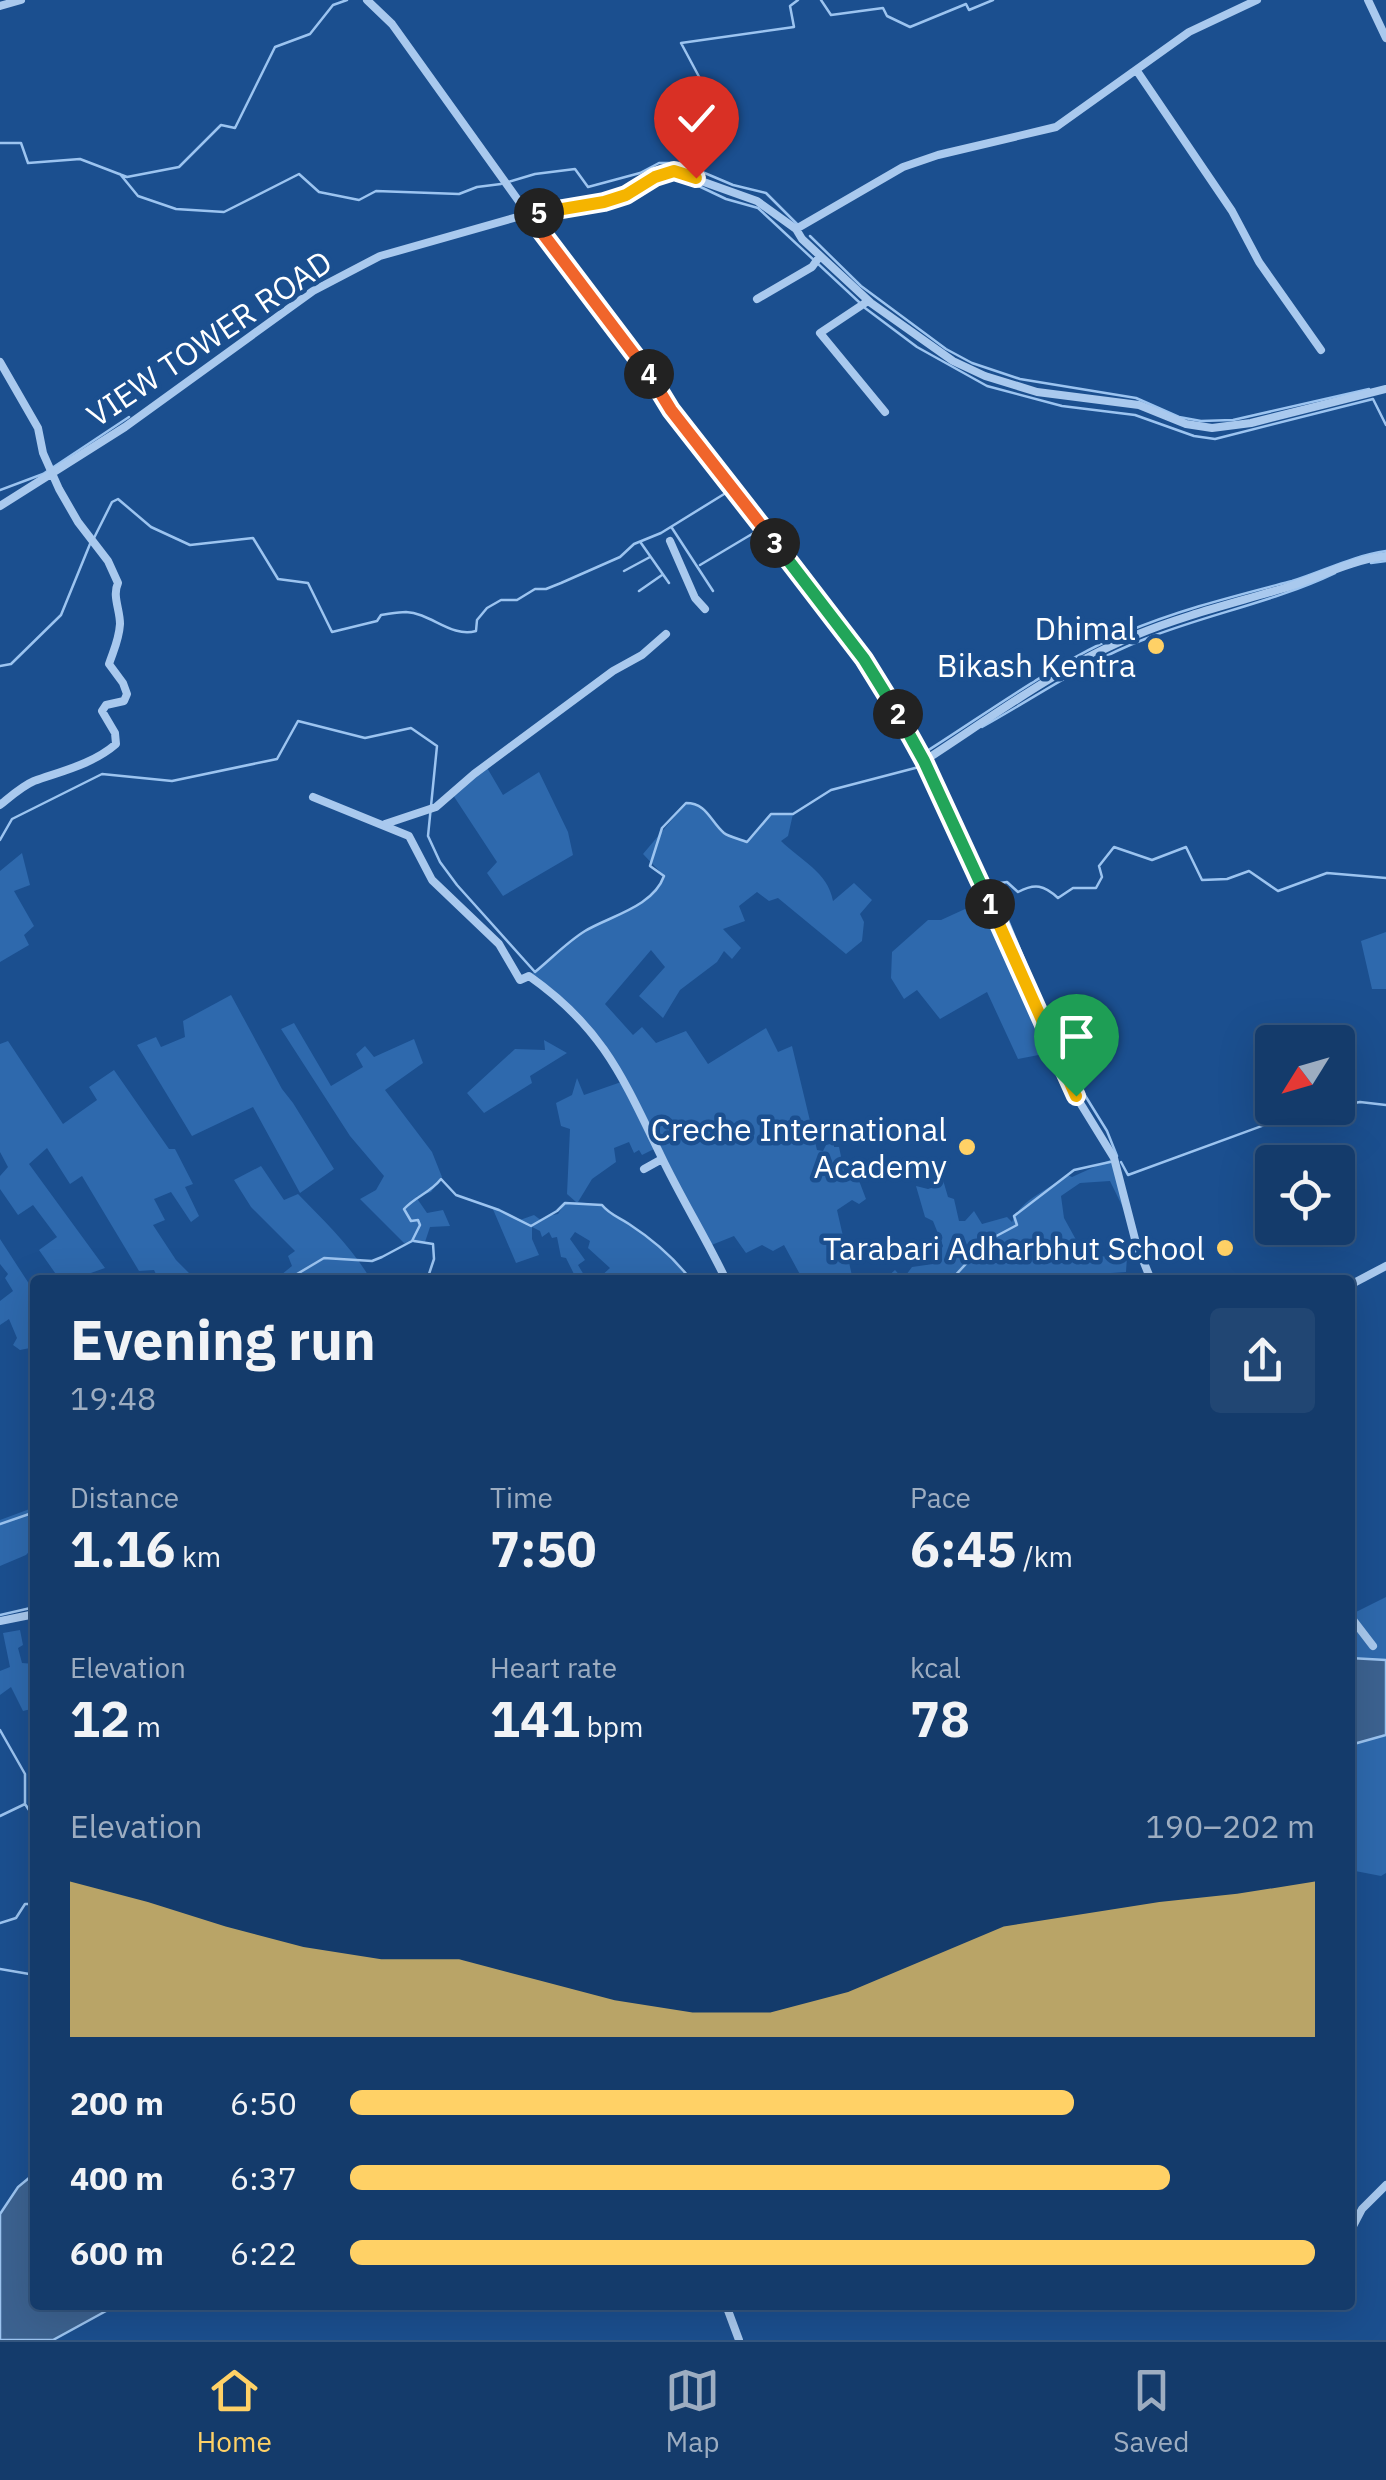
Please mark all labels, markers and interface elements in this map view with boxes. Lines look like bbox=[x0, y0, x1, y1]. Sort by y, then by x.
pin bbox=[654, 76, 739, 179]
icon: check bbox=[669, 91, 724, 146]
pin: 5 bbox=[514, 188, 564, 238]
text: 5 bbox=[531, 194, 547, 231]
street label: VIEW TOWER ROAD bbox=[78, 240, 340, 436]
pin: 4 bbox=[624, 349, 674, 399]
text: 4 bbox=[641, 355, 657, 392]
pin: 3 bbox=[750, 518, 800, 568]
text: 3 bbox=[767, 524, 783, 561]
place label: Dhimal Bikash Kentra bbox=[937, 607, 1136, 686]
marker: Dhimal Bikash Kentra bbox=[1145, 635, 1167, 657]
pin: 2 bbox=[873, 689, 923, 739]
text: 2 bbox=[890, 695, 906, 732]
pin: 1 bbox=[965, 879, 1015, 929]
text: 1 bbox=[982, 885, 998, 922]
pin bbox=[1034, 994, 1119, 1097]
icon: arrive bbox=[1049, 1009, 1104, 1064]
north arrow bbox=[1255, 1025, 1355, 1125]
map controls bbox=[1255, 1025, 1355, 1245]
place label: Creche International Academy bbox=[651, 1108, 947, 1187]
marker: Creche International Academy bbox=[956, 1136, 978, 1158]
button: locate bbox=[1255, 1145, 1355, 1245]
place label: Tarabari Adharbhut School bbox=[823, 1227, 1205, 1269]
marker: Tarabari Adharbhut School bbox=[1214, 1237, 1236, 1259]
text: Evening run bbox=[70, 1304, 376, 1375]
button: share bbox=[1210, 1308, 1315, 1413]
text: 19:48 bbox=[70, 1377, 156, 1419]
text: Distance bbox=[70, 1479, 179, 1516]
text: Time bbox=[490, 1479, 553, 1516]
text: Pace bbox=[910, 1479, 971, 1516]
text: 1.16 bbox=[70, 1516, 176, 1581]
text: 7:50 bbox=[490, 1516, 597, 1581]
text: 6:45 bbox=[910, 1516, 1017, 1581]
text: km bbox=[176, 1538, 221, 1575]
text: /km bbox=[1017, 1538, 1073, 1575]
text: Elevation bbox=[70, 1649, 186, 1686]
text: Heart rate bbox=[490, 1649, 617, 1686]
text: kcal bbox=[910, 1649, 961, 1686]
text: 12 bbox=[70, 1686, 130, 1751]
text: 141 bbox=[490, 1686, 580, 1751]
text: 78 bbox=[910, 1686, 970, 1751]
text: m bbox=[130, 1708, 161, 1745]
text: bpm bbox=[580, 1708, 644, 1745]
text: Elevation bbox=[70, 1805, 203, 1847]
text: 190–202 m bbox=[1145, 1805, 1315, 1847]
text: 200 m bbox=[70, 2082, 164, 2124]
text: 6:50 bbox=[230, 2082, 297, 2124]
text: 400 m bbox=[70, 2157, 164, 2199]
text: 6:37 bbox=[230, 2157, 297, 2199]
text: 600 m bbox=[70, 2232, 164, 2274]
text: 6:22 bbox=[230, 2232, 297, 2274]
tab: Home bbox=[197, 2363, 272, 2460]
tab: Map bbox=[665, 2363, 720, 2460]
tab: Saved bbox=[1113, 2363, 1189, 2460]

